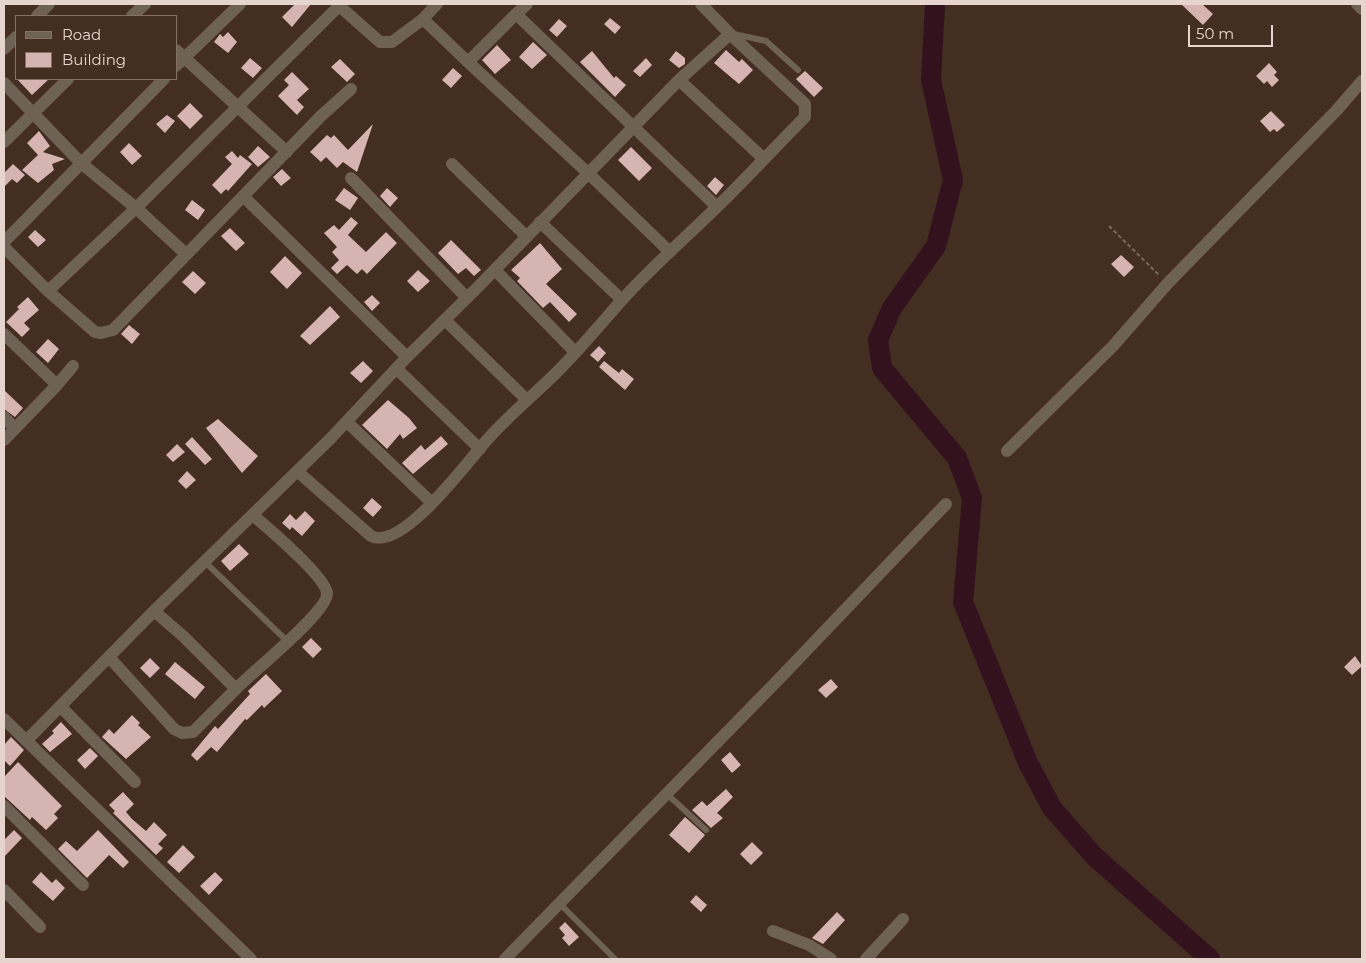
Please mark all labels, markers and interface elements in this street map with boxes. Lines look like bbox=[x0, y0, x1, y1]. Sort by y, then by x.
legend bbox=[15, 15, 178, 80]
scale bar bbox=[1191, 15, 1276, 47]
text: 50 m bbox=[1196, 24, 1234, 43]
text: Road bbox=[62, 25, 101, 44]
text: Building bbox=[62, 50, 126, 69]

